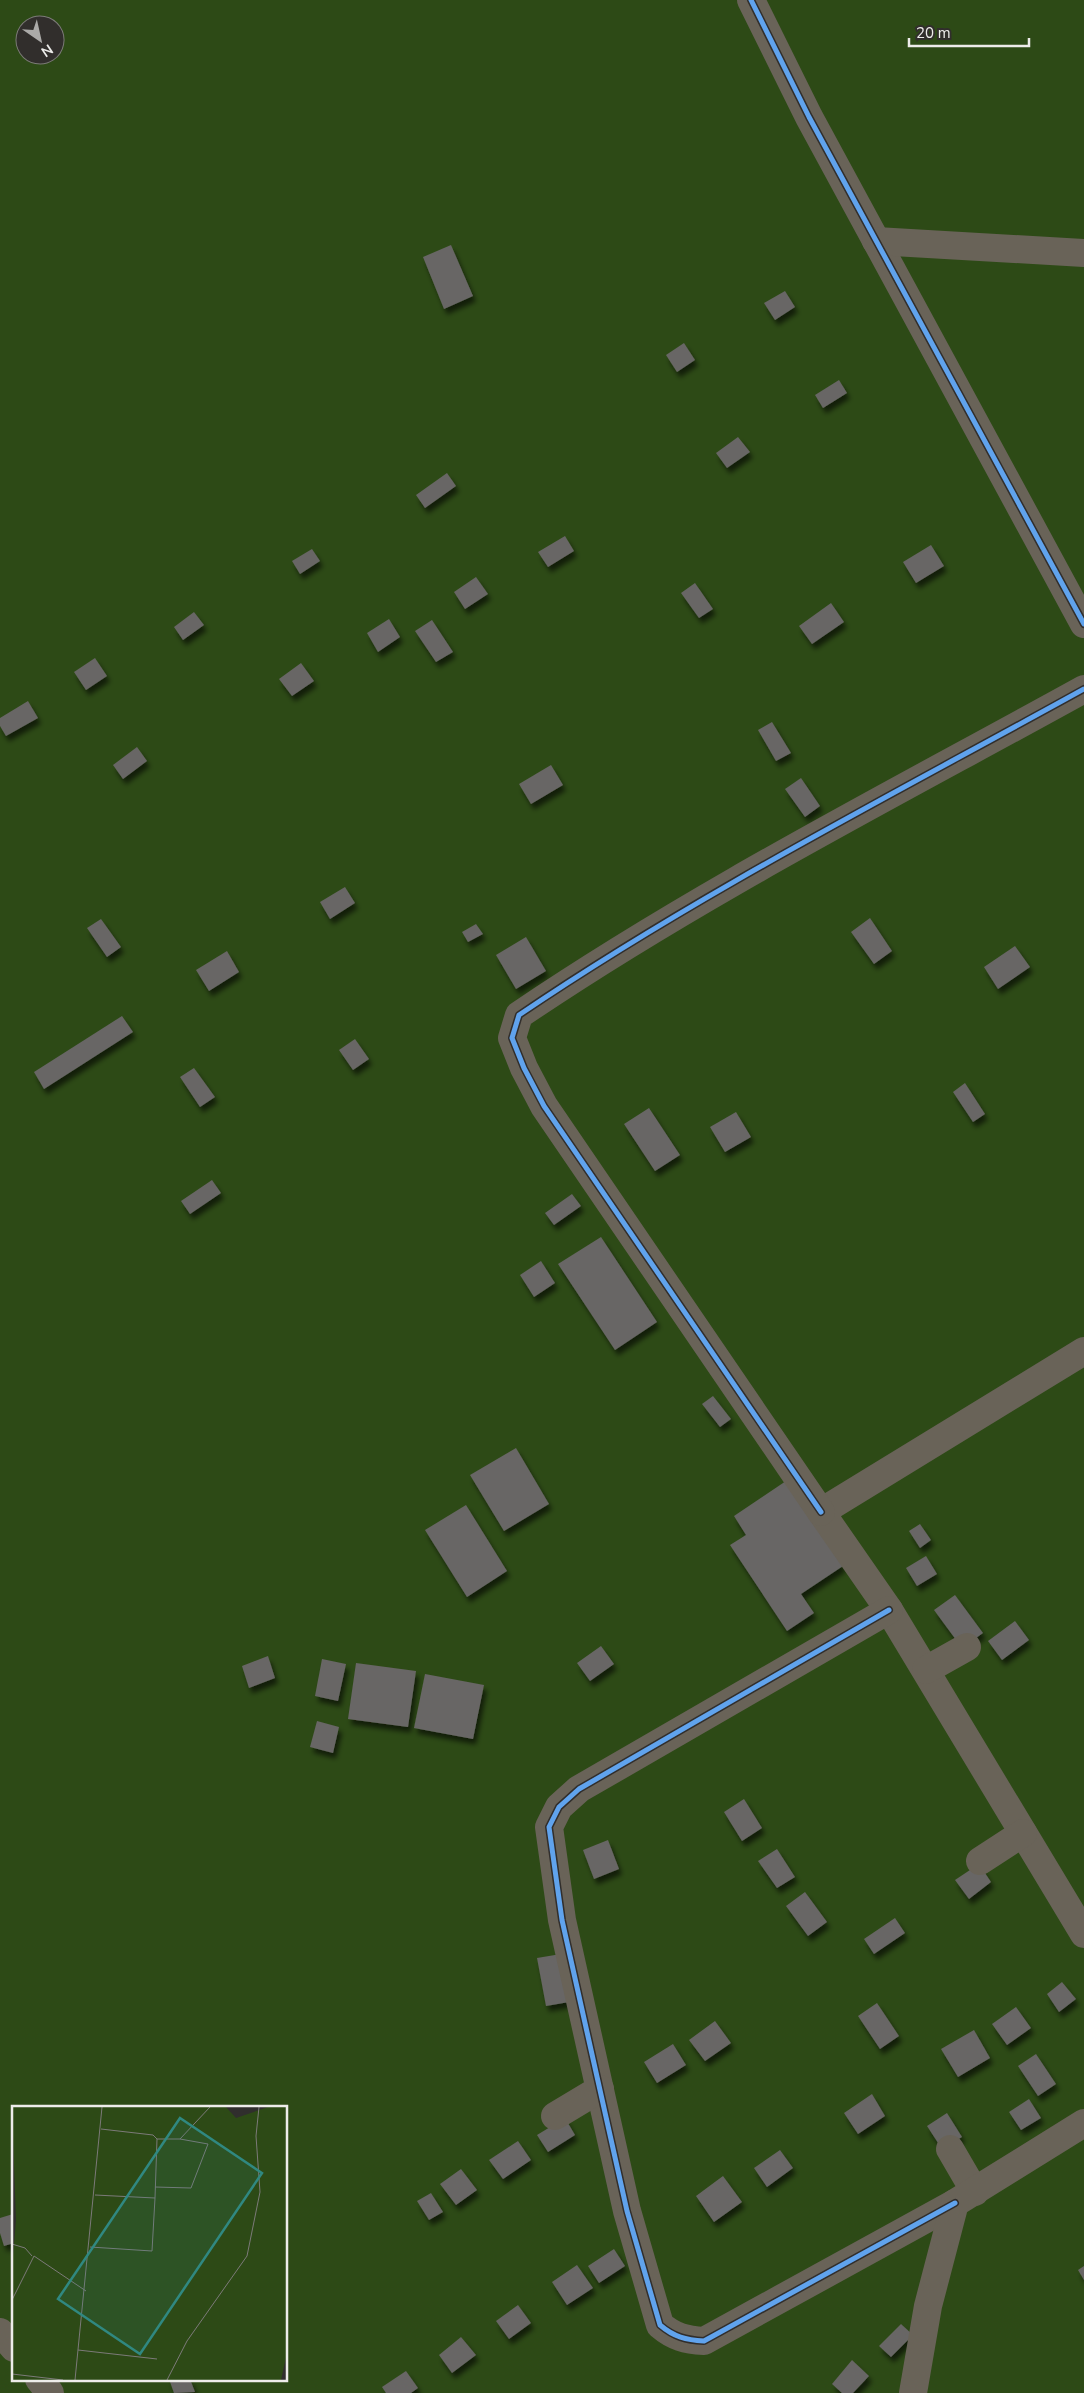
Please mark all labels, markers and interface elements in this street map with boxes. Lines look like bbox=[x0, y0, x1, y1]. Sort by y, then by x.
north arrow bbox=[15, 15, 65, 65]
scale bar bbox=[909, 15, 1029, 47]
text: 20 m bbox=[916, 23, 951, 43]
text: N bbox=[37, 40, 57, 61]
inset map bbox=[12, 2106, 288, 2380]

